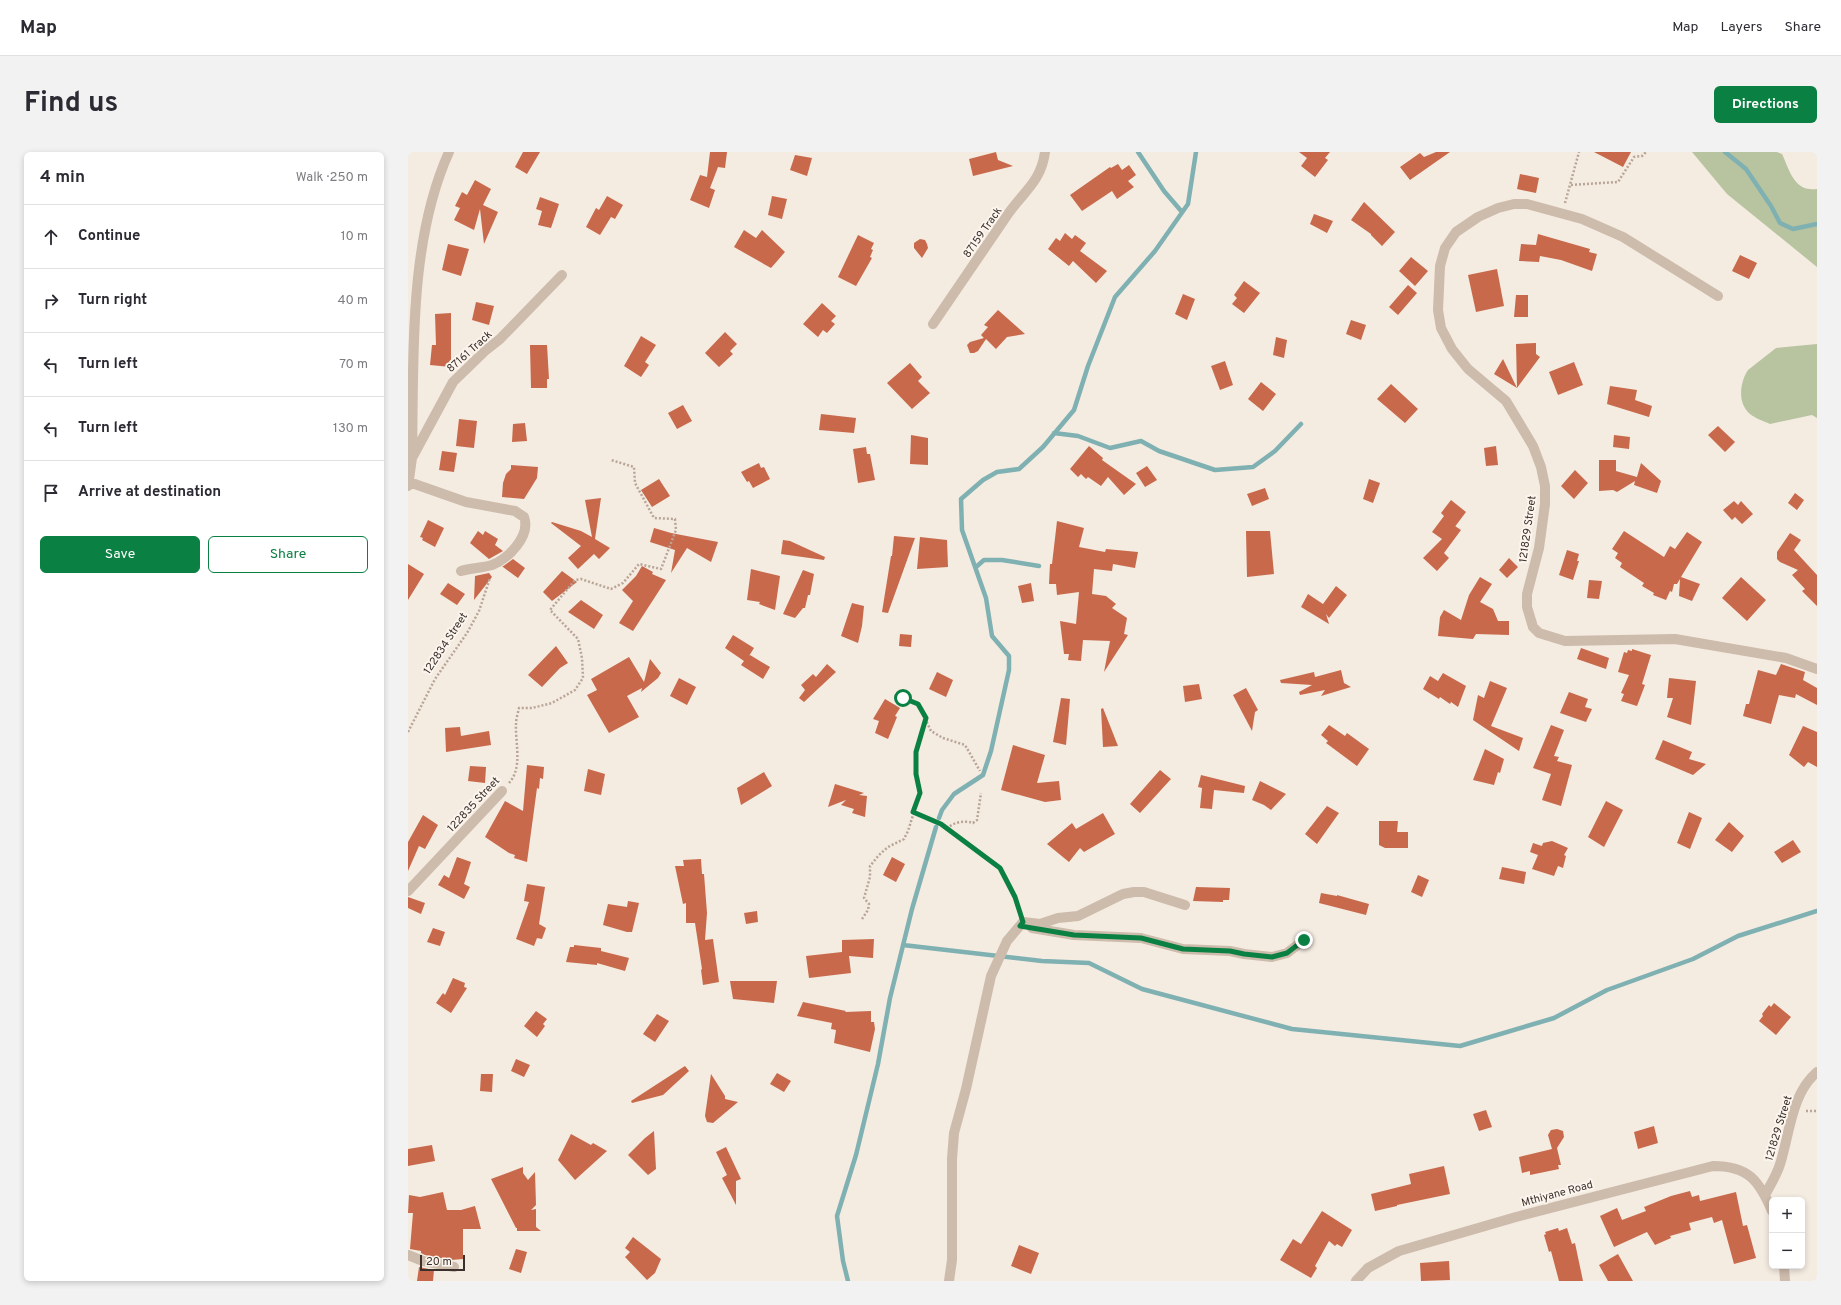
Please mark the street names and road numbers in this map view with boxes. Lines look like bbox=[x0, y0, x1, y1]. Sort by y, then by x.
street label: 87159 Track bbox=[960, 204, 1006, 261]
street label: 87161 Track bbox=[444, 328, 495, 376]
street label: 121829 Street bbox=[1516, 495, 1540, 564]
street label: 122834 Street bbox=[421, 610, 471, 677]
street label: 122835 Street bbox=[445, 774, 503, 835]
street label: 121829 Street bbox=[1762, 1094, 1796, 1163]
street label: Mthiyane Road bbox=[1520, 1178, 1595, 1210]

